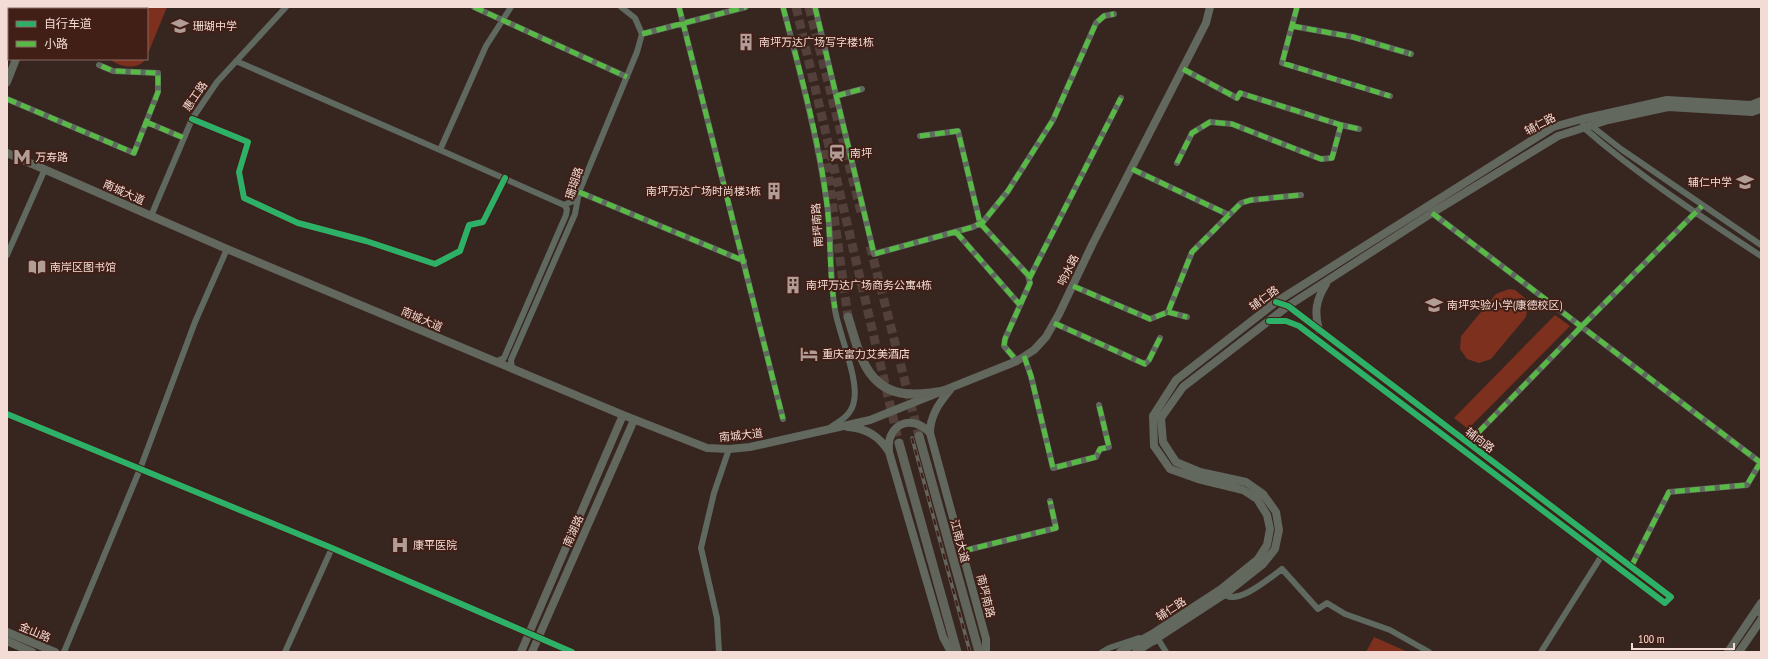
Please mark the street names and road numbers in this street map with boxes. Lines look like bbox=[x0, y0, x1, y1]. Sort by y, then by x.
street label: 惠工路 bbox=[180, 78, 210, 114]
street label: 辅仁路 bbox=[1522, 110, 1558, 138]
street label: 珊瑚路 bbox=[562, 165, 586, 201]
street label: 南城大道 bbox=[101, 177, 147, 207]
street label: 南坪南路 bbox=[808, 203, 826, 247]
street label: 响水路 bbox=[1054, 252, 1082, 288]
street label: 辅仁路 bbox=[1247, 283, 1281, 313]
street label: 南城大道 bbox=[399, 304, 445, 334]
street label: 辅向路 bbox=[1463, 424, 1497, 456]
street label: 南城大道 bbox=[718, 426, 764, 444]
street label: 南湖路 bbox=[560, 513, 586, 549]
street label: 江南大道 bbox=[948, 518, 972, 564]
street label: 南坪南路 bbox=[974, 573, 998, 619]
street label: 辅仁路 bbox=[1153, 594, 1189, 624]
street label: 金山路 bbox=[17, 619, 53, 645]

